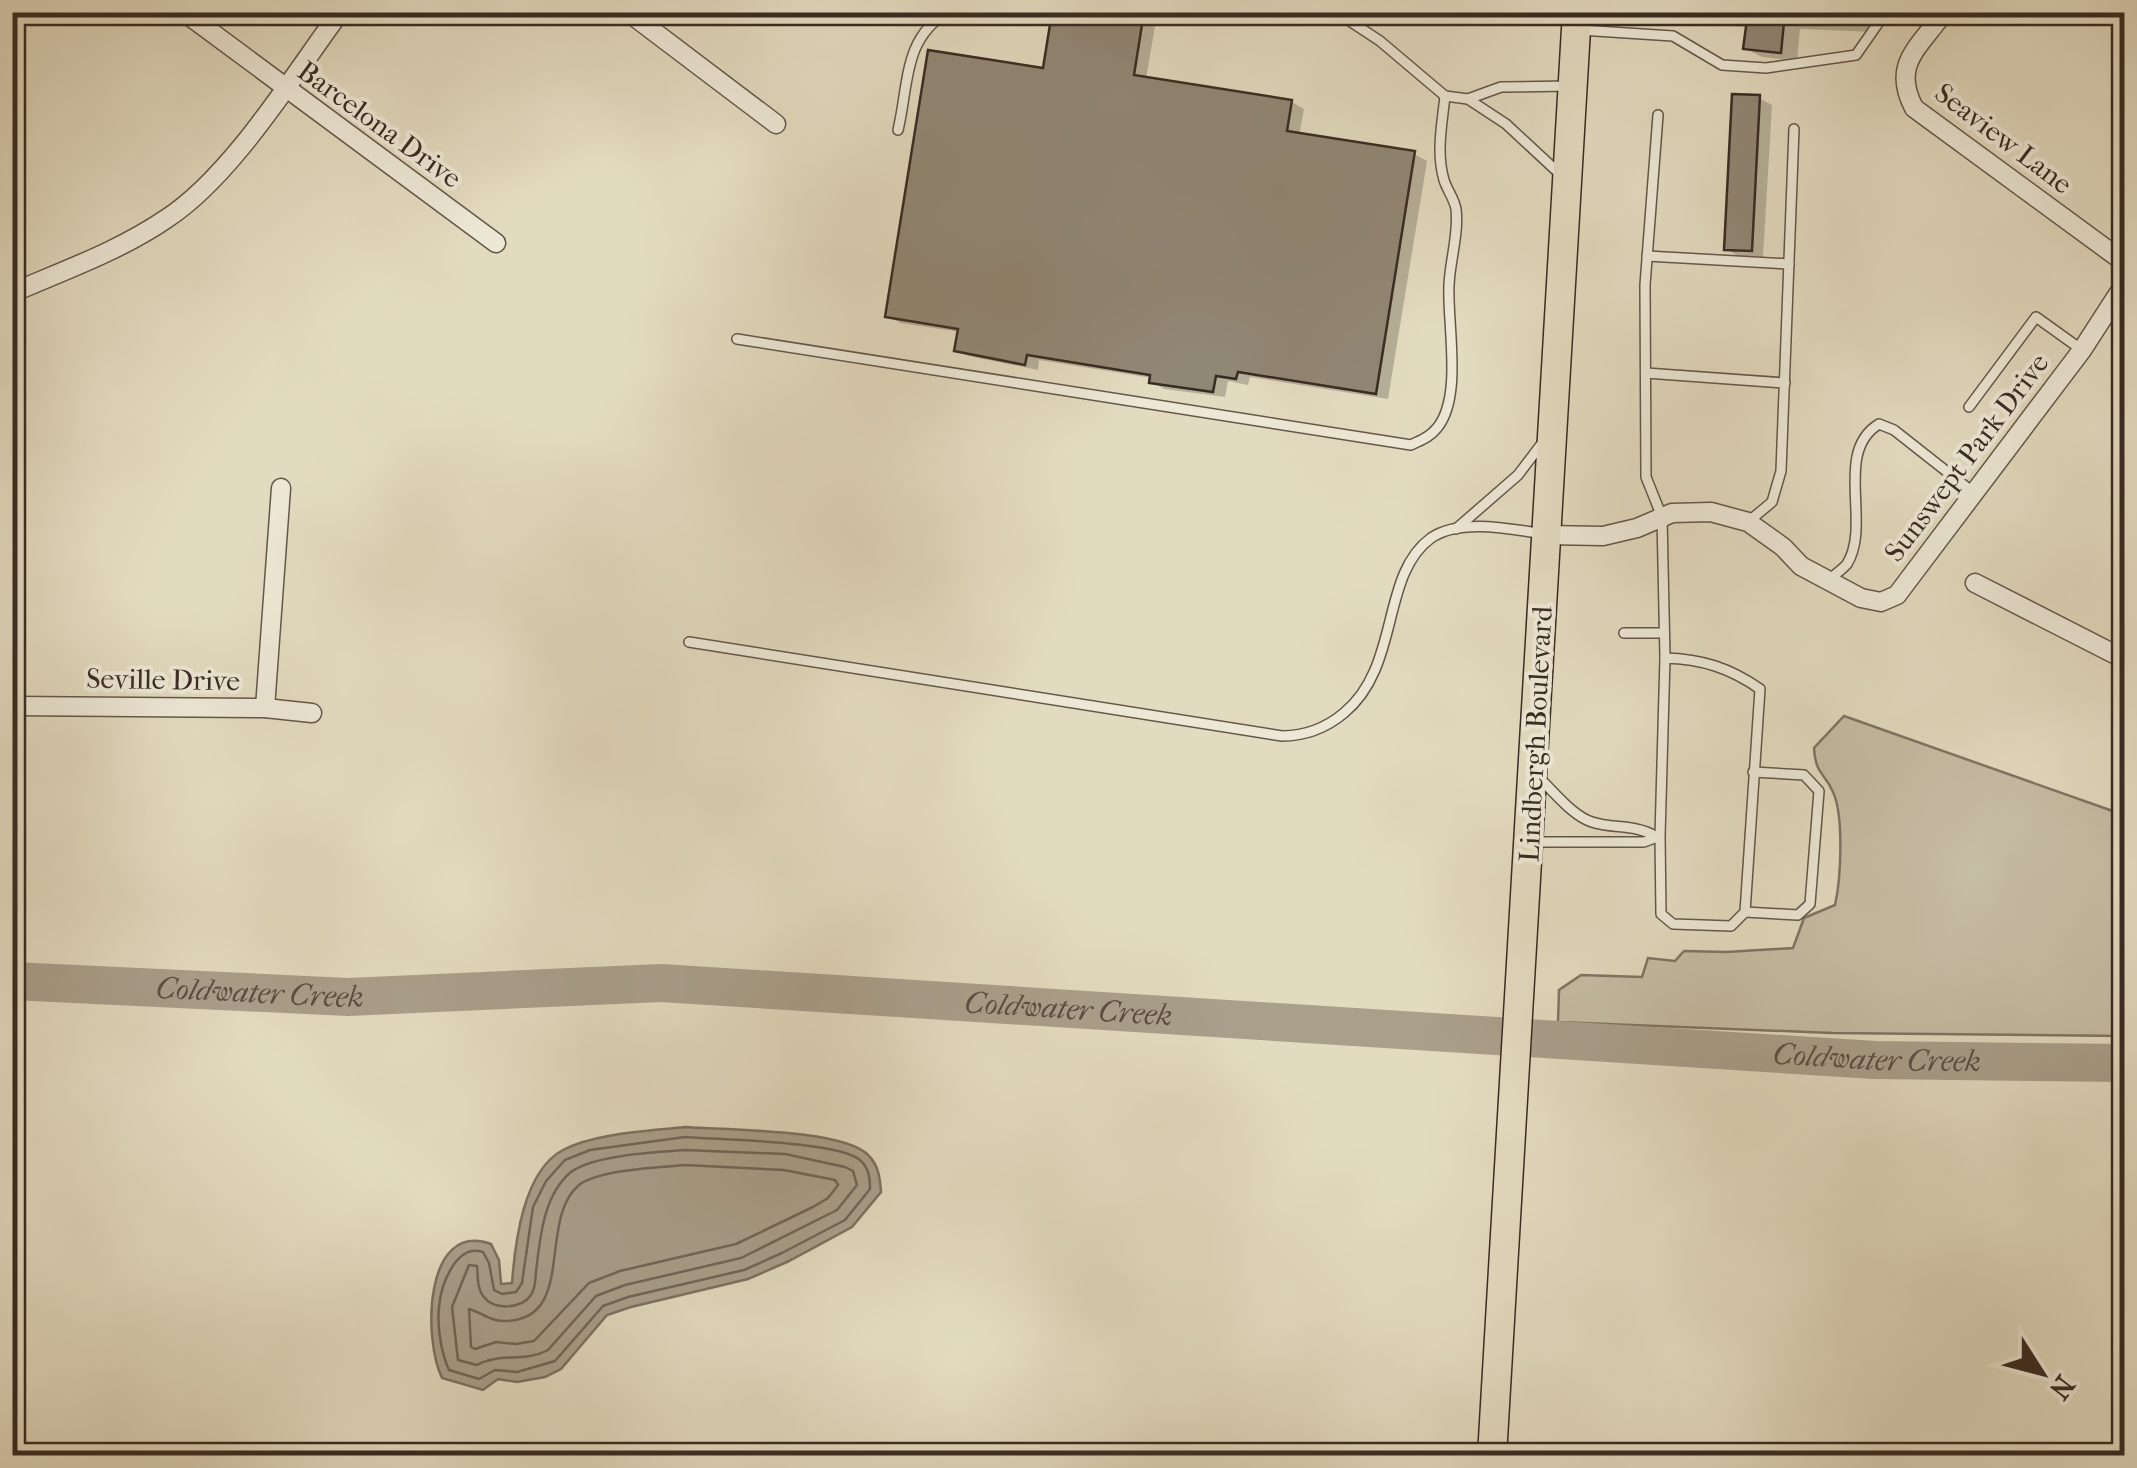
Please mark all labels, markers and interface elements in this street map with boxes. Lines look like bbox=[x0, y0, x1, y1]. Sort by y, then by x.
street label: Barcelona Drive bbox=[291, 54, 468, 195]
street label: Seaview Lane bbox=[1929, 76, 2079, 201]
street label: Sunswept Park Drive bbox=[1877, 347, 2056, 568]
street label: Lindbergh Boulevard bbox=[1512, 605, 1559, 863]
street label: Seville Drive bbox=[86, 662, 240, 697]
water label: Coldwater Creek bbox=[155, 971, 364, 1015]
water label: Coldwater Creek bbox=[964, 985, 1173, 1033]
water label: Coldwater Creek bbox=[1772, 1037, 1981, 1079]
north arrow bbox=[1992, 1323, 2092, 1423]
text: N bbox=[2042, 1369, 2081, 1406]

